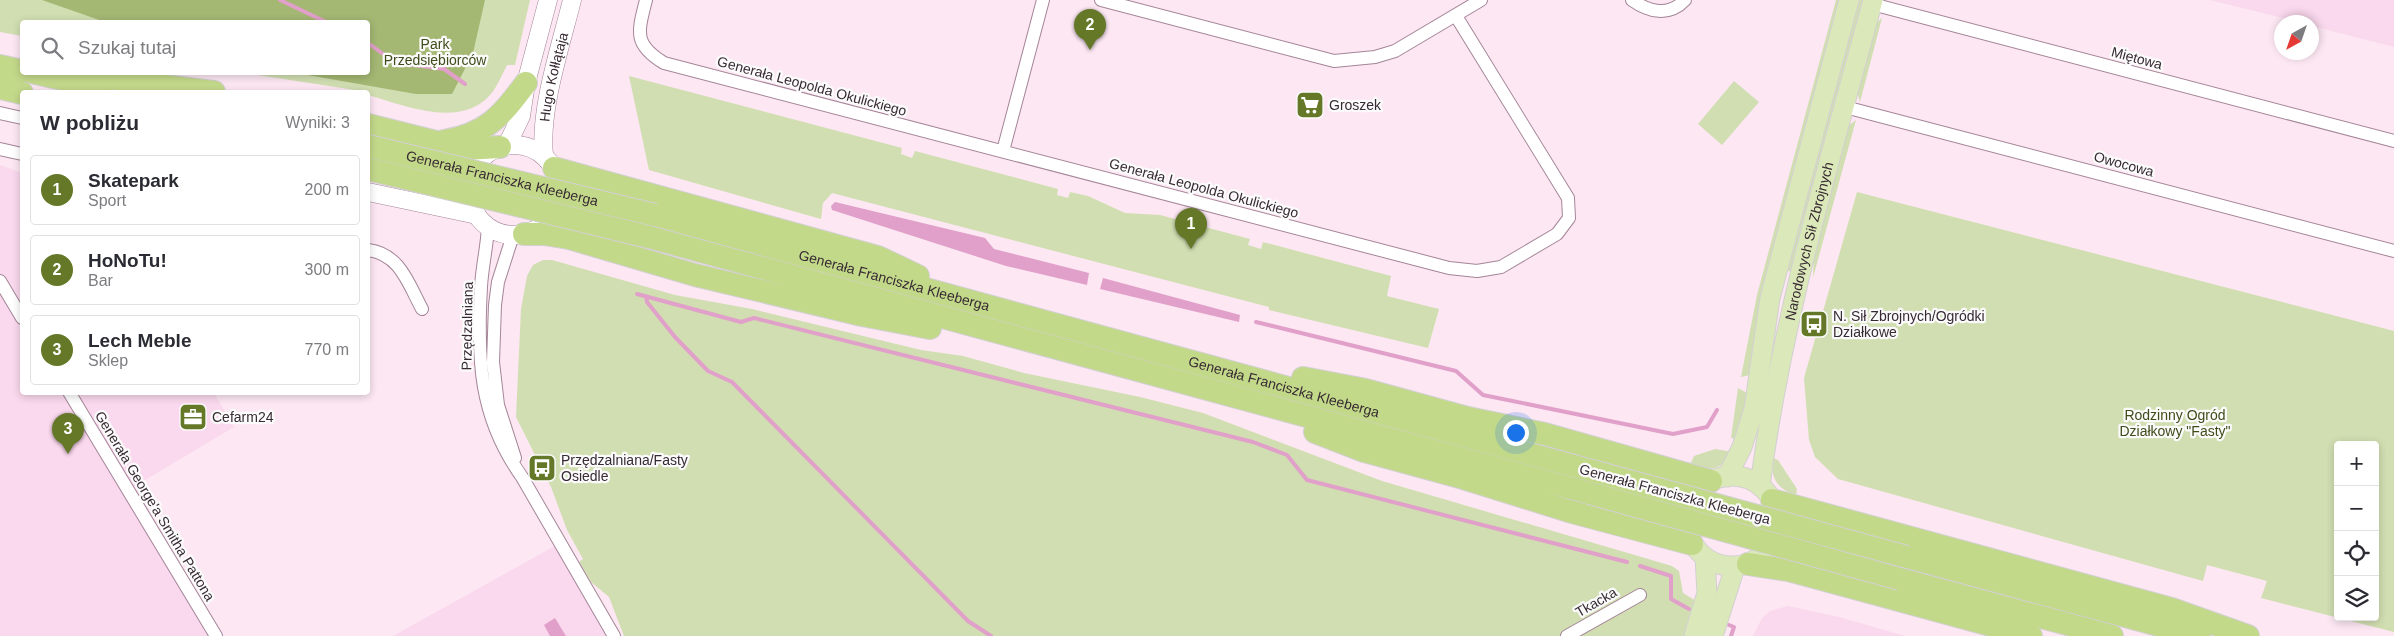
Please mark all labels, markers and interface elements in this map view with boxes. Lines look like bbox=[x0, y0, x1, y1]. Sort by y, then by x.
pin: 2 bbox=[1074, 9, 1106, 50]
north arrow bbox=[2274, 15, 2319, 60]
search box bbox=[20, 20, 370, 75]
street label: Hugo Kołłątaja bbox=[536, 30, 571, 123]
icon: search bbox=[38, 34, 66, 62]
park label: Park Przedsiębiorców bbox=[384, 36, 487, 68]
text: Szukaj tutaj bbox=[78, 37, 176, 58]
street label: Miętowa bbox=[2110, 44, 2164, 73]
street label: Generała Leopolda Okulickiego bbox=[716, 53, 909, 119]
supermarket icon: Groszek bbox=[1295, 90, 1325, 120]
place label: Groszek bbox=[1329, 97, 1382, 113]
text: W pobliżu bbox=[40, 111, 139, 134]
text: Wyniki: 3 bbox=[285, 114, 350, 131]
street label: Generała Franciszka Kleeberga bbox=[404, 147, 600, 209]
street label: Owocowa bbox=[2092, 148, 2156, 180]
street label: Generała Leopolda Okulickiego bbox=[1108, 155, 1301, 221]
street label: Narodowych Sił Zbrojnych bbox=[1782, 160, 1837, 322]
text: Skatepark bbox=[88, 170, 179, 191]
text: 1 bbox=[53, 181, 61, 198]
text: 200 m bbox=[305, 181, 349, 198]
text: Sport bbox=[88, 192, 126, 209]
pin: 1 bbox=[1175, 208, 1207, 249]
street label: Generała Franciszka Kleeberga bbox=[797, 247, 992, 314]
text: HoNoTu! bbox=[88, 250, 167, 271]
text: 2 bbox=[53, 261, 61, 278]
text: 300 m bbox=[305, 261, 349, 278]
text: Bar bbox=[88, 272, 113, 289]
street label: Przędzalniana bbox=[458, 281, 476, 371]
place label: N. Sił Zbrojnych/Ogródki Działkowe bbox=[1833, 308, 1985, 340]
bus stop icon: N. Sił Zbrojnych/Ogródki Działkowe bbox=[1799, 309, 1829, 339]
text: Lech Meble bbox=[88, 330, 191, 351]
text: 3 bbox=[53, 341, 61, 358]
text: 770 m bbox=[305, 341, 349, 358]
text: Sklep bbox=[88, 352, 128, 369]
street label: Generała Franciszka Kleeberga bbox=[1187, 353, 1381, 421]
office icon: Cefarm24 bbox=[178, 402, 208, 432]
park label: Rodzinny Ogród Działkowy "Fasty" bbox=[2119, 407, 2231, 439]
street label: Generała George'a Smitha Pattona bbox=[92, 408, 218, 604]
place label: Cefarm24 bbox=[212, 409, 274, 425]
pin: 3 bbox=[52, 413, 84, 454]
your location bbox=[1503, 420, 1529, 446]
map controls bbox=[2334, 441, 2379, 621]
button: + bbox=[2334, 441, 2379, 486]
place label: Przędzalniana/Fasty Osiedle bbox=[561, 452, 688, 484]
bus stop icon: Przędzalniana/Fasty Osiedle bbox=[527, 453, 557, 483]
street label: Generała Franciszka Kleeberga bbox=[1578, 461, 1772, 527]
button: − bbox=[2334, 486, 2379, 531]
button: locate bbox=[2334, 531, 2379, 576]
button: layers bbox=[2334, 576, 2379, 621]
street label: Tkacka bbox=[1572, 584, 1620, 620]

